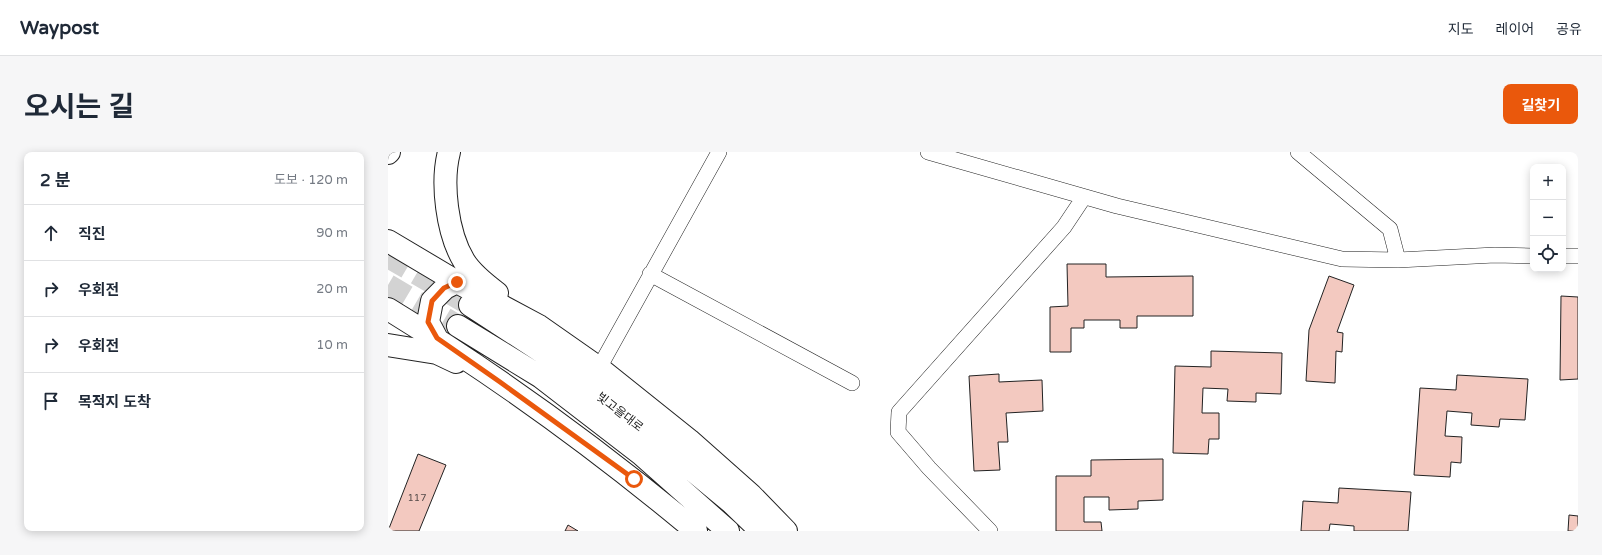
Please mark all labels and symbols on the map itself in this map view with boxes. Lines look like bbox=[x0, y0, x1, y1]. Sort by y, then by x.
route end bbox=[448, 273, 466, 291]
street label: 빛고을대로 bbox=[594, 389, 646, 435]
route start bbox=[625, 470, 643, 488]
house number: 117 bbox=[408, 492, 426, 504]

